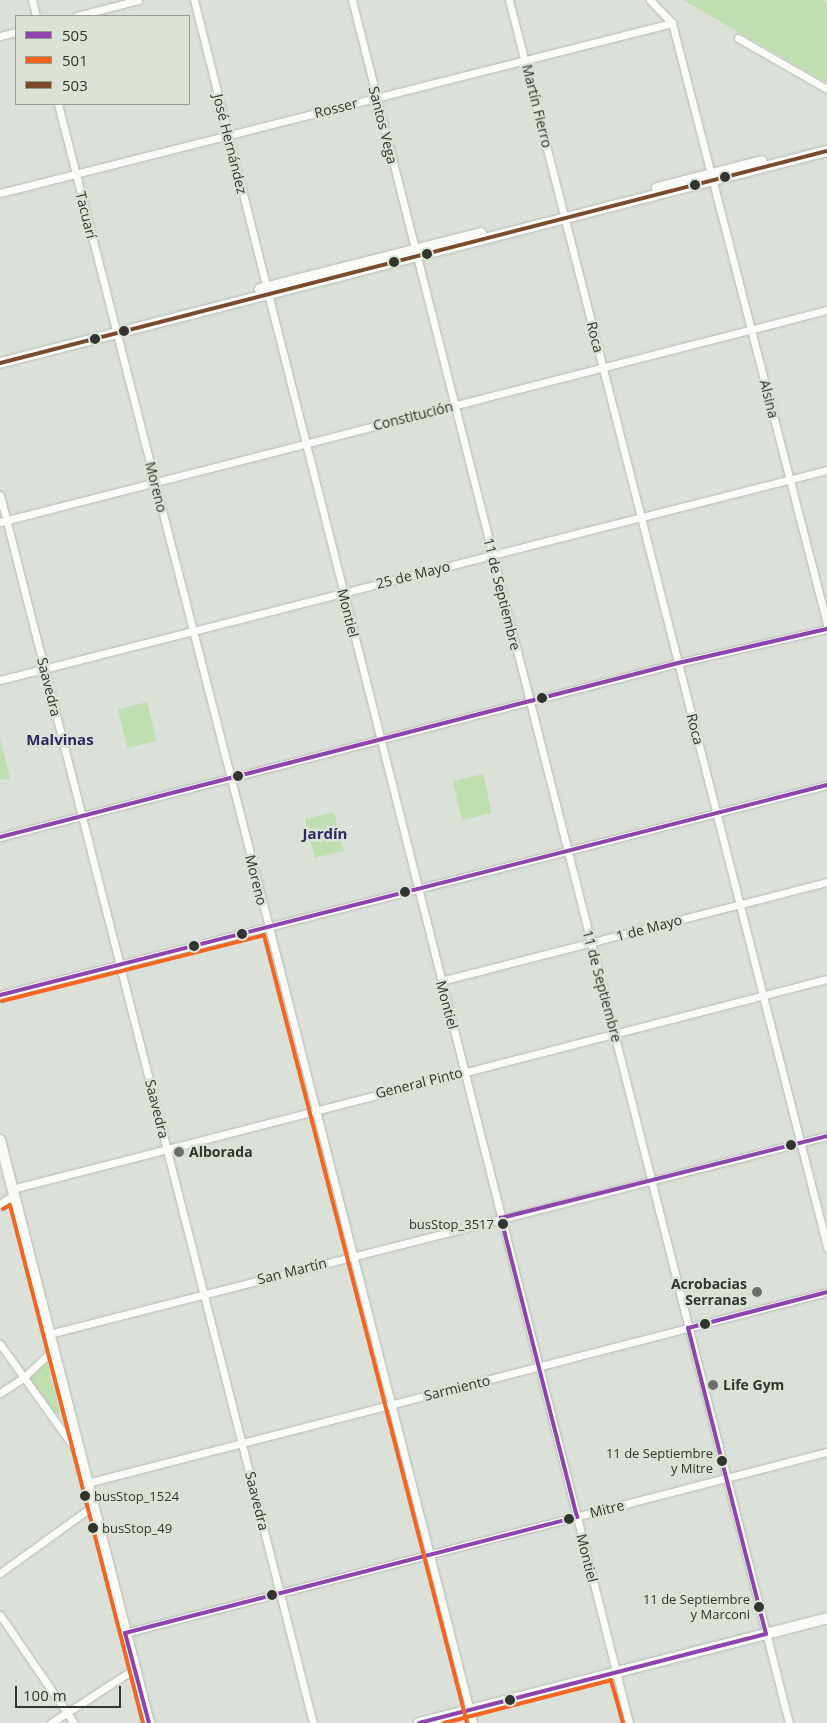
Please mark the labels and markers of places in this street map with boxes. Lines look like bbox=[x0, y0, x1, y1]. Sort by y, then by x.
unlabelled marker bbox=[720, 172, 730, 182]
unlabelled marker bbox=[690, 180, 700, 190]
unlabelled marker bbox=[422, 249, 432, 259]
unlabelled marker bbox=[389, 257, 399, 267]
unlabelled marker bbox=[119, 326, 129, 336]
unlabelled marker bbox=[90, 334, 100, 344]
unlabelled marker bbox=[537, 693, 547, 703]
unlabelled marker bbox=[233, 771, 243, 781]
unlabelled marker bbox=[400, 887, 410, 897]
unlabelled marker bbox=[237, 929, 247, 939]
unlabelled marker bbox=[189, 941, 199, 951]
unlabelled marker bbox=[786, 1140, 796, 1150]
place label: Alborada bbox=[189, 1144, 253, 1160]
marker: Alborada bbox=[173, 1146, 185, 1158]
place label: busStop_3517 bbox=[409, 1216, 494, 1232]
marker: busStop_3517 bbox=[498, 1219, 508, 1229]
place label: Acrobacias Serranas bbox=[671, 1276, 747, 1308]
marker: Acrobacias Serranas bbox=[751, 1286, 763, 1298]
unlabelled marker bbox=[700, 1319, 710, 1329]
place label: Life Gym bbox=[723, 1377, 784, 1393]
marker: Life Gym bbox=[707, 1379, 719, 1391]
place label: 11 de Septiembre y Mitre bbox=[606, 1446, 713, 1477]
marker: 11 de Septiembre y Mitre bbox=[717, 1456, 727, 1466]
place label: busStop_1524 bbox=[94, 1488, 179, 1504]
marker: busStop_1524 bbox=[80, 1491, 90, 1501]
unlabelled marker bbox=[564, 1514, 574, 1524]
place label: busStop_49 bbox=[102, 1520, 172, 1536]
marker: busStop_49 bbox=[88, 1523, 98, 1533]
unlabelled marker bbox=[267, 1590, 277, 1600]
place label: 11 de Septiembre y Marconi bbox=[643, 1592, 750, 1623]
marker: 11 de Septiembre y Marconi bbox=[754, 1602, 764, 1612]
unlabelled marker bbox=[505, 1695, 515, 1705]

